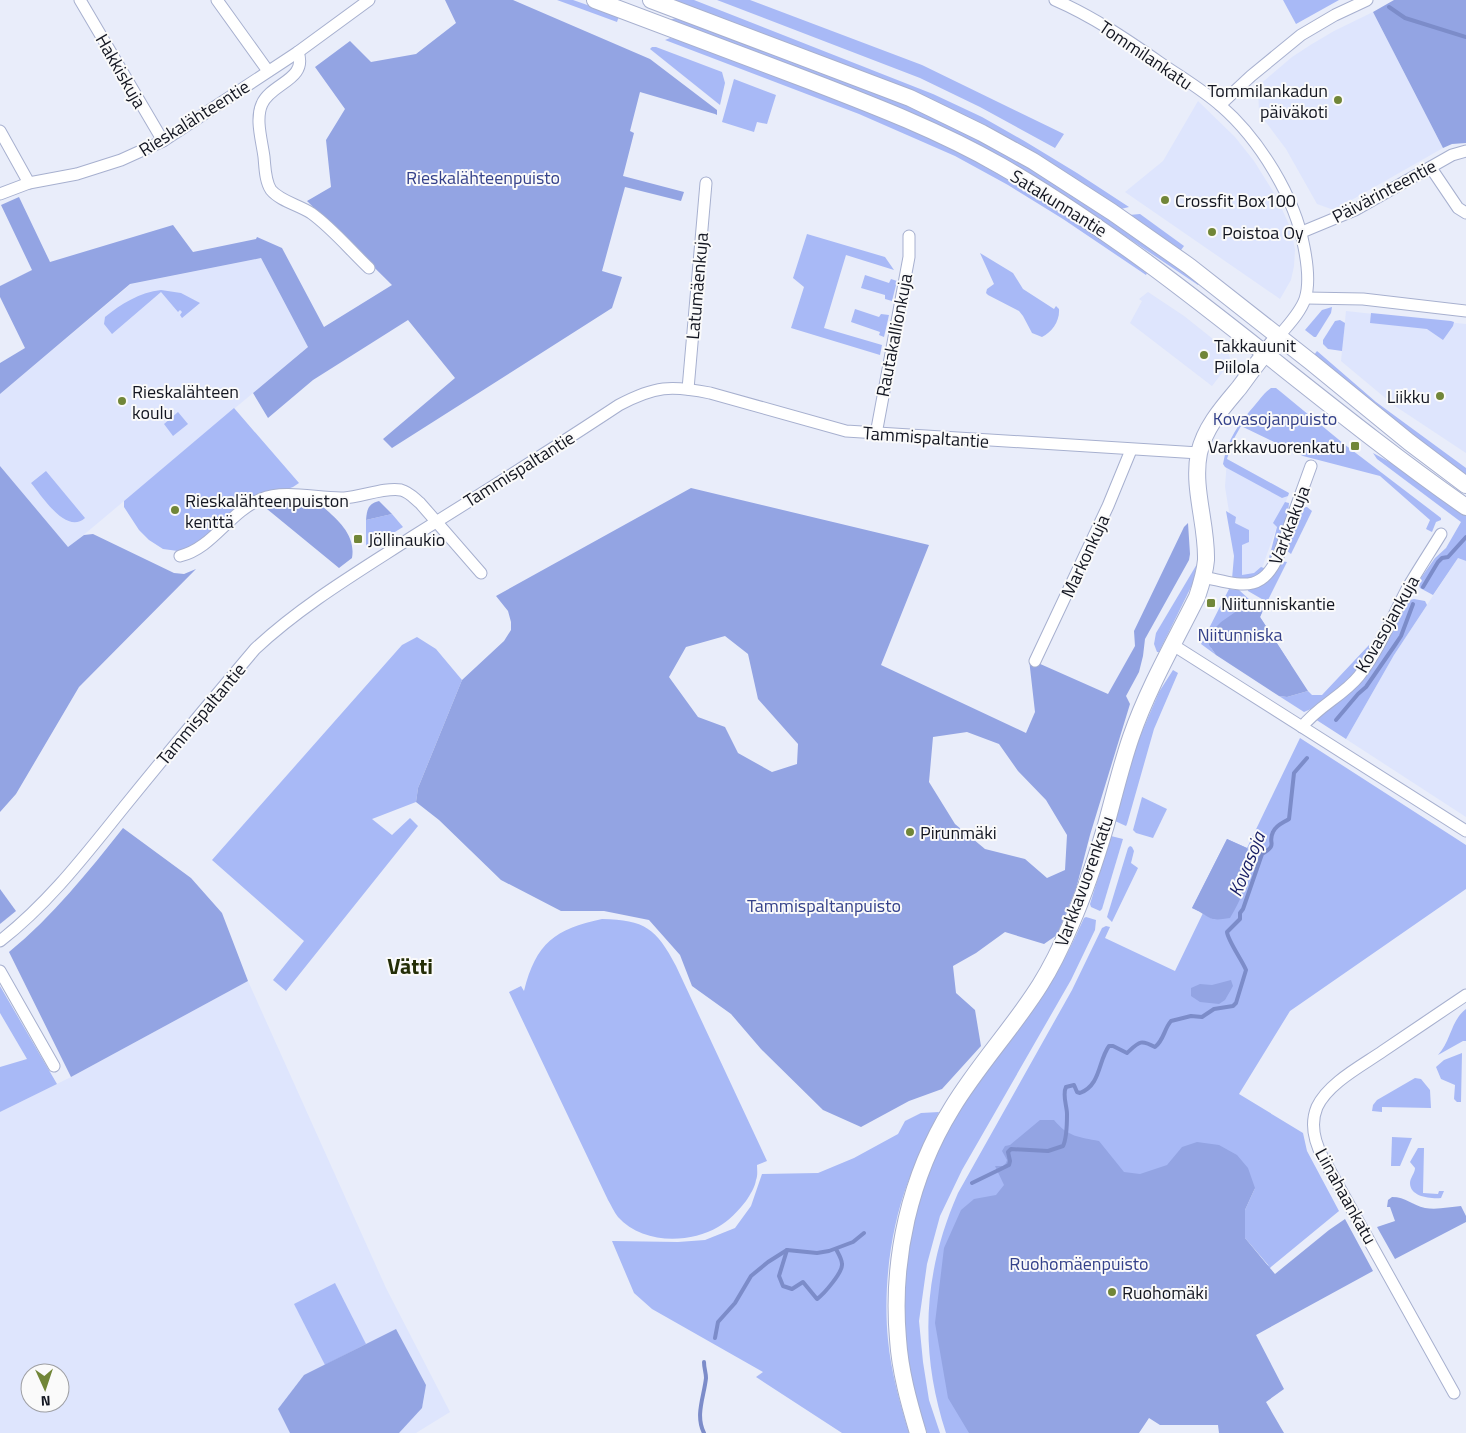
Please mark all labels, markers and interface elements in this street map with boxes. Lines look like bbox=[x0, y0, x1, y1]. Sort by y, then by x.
street label: Tommilankatu bbox=[1094, 14, 1198, 96]
street label: Hakkiskuja bbox=[89, 29, 153, 113]
street label: Rieskalähteentie bbox=[133, 73, 255, 163]
place label: Tommilankadun päiväkoti bbox=[1207, 77, 1328, 125]
marker: Tommilankadun päiväkoti bbox=[1332, 94, 1344, 106]
street label: Päivärinteentie bbox=[1327, 152, 1441, 230]
street label: Satakunnantie bbox=[1005, 163, 1113, 243]
park label: Rieskalähteenpuisto bbox=[406, 164, 560, 191]
place label: Crossfit Box100 bbox=[1175, 187, 1296, 214]
marker: Crossfit Box100 bbox=[1159, 194, 1171, 206]
place label: Poistoa Oy bbox=[1222, 219, 1304, 246]
marker: Poistoa Oy bbox=[1206, 226, 1218, 238]
street label: Latumäenkuja bbox=[679, 231, 715, 341]
street label: Rautakallionkuja bbox=[869, 271, 919, 399]
place label: Takkauunit Piilola bbox=[1214, 332, 1297, 380]
marker: Takkauunit Piilola bbox=[1198, 349, 1210, 361]
place label: Rieskalähteen koulu bbox=[132, 378, 239, 426]
place label: Liikku bbox=[1387, 383, 1430, 410]
marker: Liikku bbox=[1434, 390, 1446, 402]
marker: Rieskalähteen koulu bbox=[116, 395, 128, 407]
park label: Kovasojanpuisto bbox=[1213, 405, 1337, 432]
street label: Tammispaltantie bbox=[862, 419, 990, 455]
street label: Tammispaltantie bbox=[458, 424, 580, 514]
place label: Varkkavuorenkatu bbox=[1208, 433, 1345, 460]
marker: Varkkavuorenkatu bbox=[1349, 440, 1361, 452]
street label: Varkkakuja bbox=[1262, 482, 1316, 568]
place label: Rieskalähteenpuiston kenttä bbox=[185, 487, 349, 535]
marker: Rieskalähteenpuiston kenttä bbox=[169, 504, 181, 516]
street label: Markonkuja bbox=[1054, 510, 1116, 602]
place label: Jöllinaukio bbox=[368, 526, 445, 553]
marker: Jöllinaukio bbox=[352, 533, 364, 545]
street label: Kovasojankuja bbox=[1348, 570, 1426, 678]
place label: Niitunniskantie bbox=[1221, 590, 1335, 617]
marker: Niitunniskantie bbox=[1205, 597, 1217, 609]
park label: Niitunniska bbox=[1197, 621, 1283, 648]
street label: Tammispaltantie bbox=[150, 657, 252, 771]
street label: Varkkavuorenkatu bbox=[1048, 812, 1120, 950]
place label: Pirunmäki bbox=[920, 819, 997, 846]
marker: Pirunmäki bbox=[904, 826, 916, 838]
water label: Kovasoja bbox=[1220, 826, 1273, 901]
park label: Tammispaltanpuisto bbox=[747, 892, 901, 919]
district label: Vätti bbox=[387, 949, 433, 983]
street label: Liinahaankatu bbox=[1308, 1143, 1384, 1249]
park label: Ruohomäenpuisto bbox=[1009, 1250, 1149, 1277]
place label: Ruohomäki bbox=[1122, 1279, 1208, 1306]
marker: Ruohomäki bbox=[1106, 1286, 1118, 1298]
north arrow bbox=[20, 1363, 70, 1413]
text: N bbox=[40, 1391, 51, 1412]

